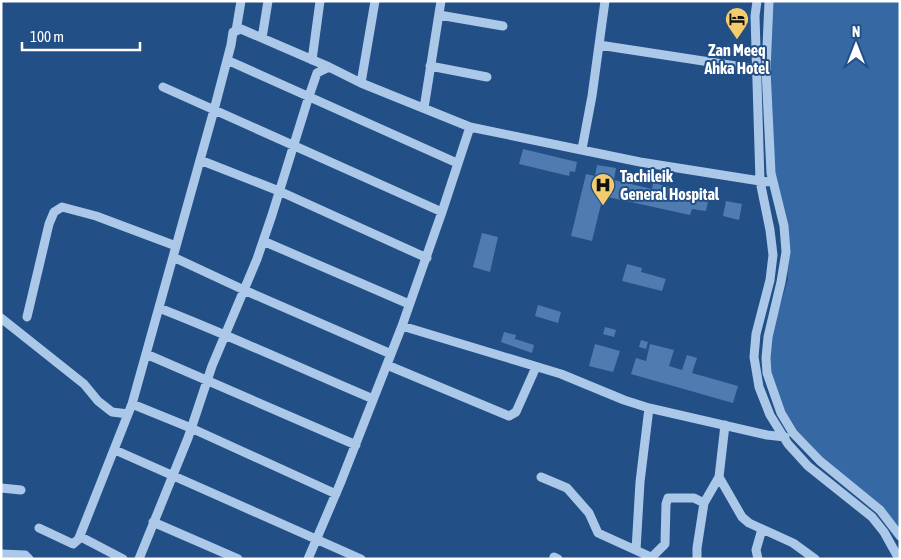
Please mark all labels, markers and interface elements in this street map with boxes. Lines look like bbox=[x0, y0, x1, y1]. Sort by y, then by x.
hotel icon: Zan Meeq Ahka Hotel bbox=[724, 6, 750, 40]
scale bar bbox=[22, 20, 140, 52]
north arrow bbox=[831, 20, 881, 70]
text: N bbox=[852, 24, 860, 40]
text: 100 m bbox=[30, 28, 64, 45]
place label: Zan Meeq Ahka Hotel bbox=[703, 41, 770, 77]
place label: Tachileik General Hospital bbox=[620, 167, 720, 203]
hospital icon: Tachileik General Hospital bbox=[590, 172, 616, 206]

